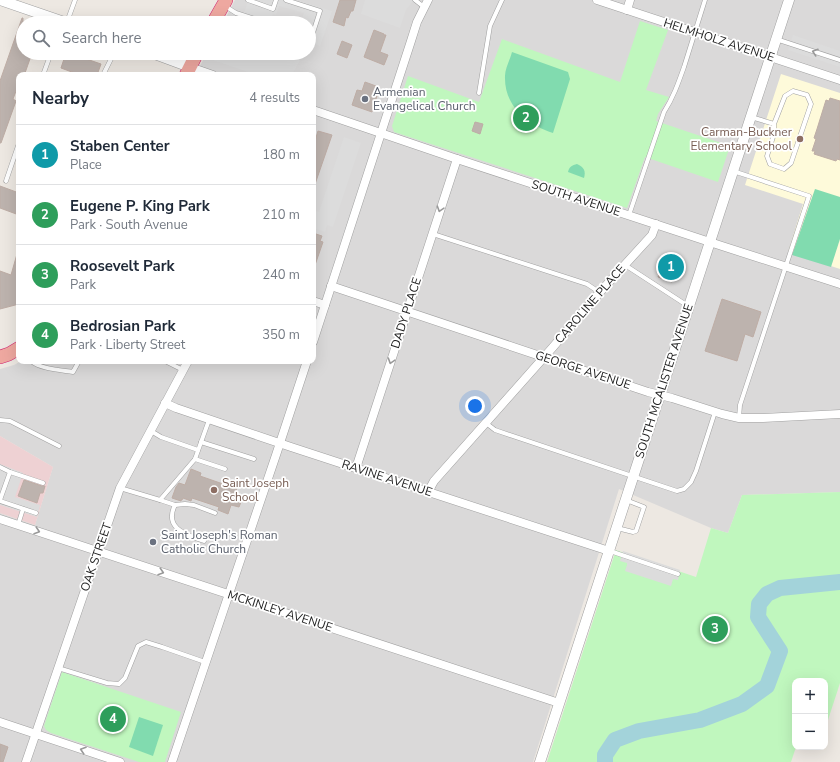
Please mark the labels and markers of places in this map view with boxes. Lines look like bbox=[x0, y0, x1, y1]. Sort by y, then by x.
place label: Armenian Evangelical Church bbox=[373, 84, 476, 114]
marker: Armenian Evangelical Church bbox=[360, 94, 370, 104]
pin: 2 bbox=[513, 103, 539, 133]
place label: Carman-Buckner Elementary School bbox=[691, 124, 793, 154]
marker: Carman-Buckner Elementary School bbox=[795, 134, 805, 144]
pin: 1 bbox=[658, 252, 684, 282]
place label: Saint Joseph School bbox=[222, 475, 289, 505]
marker: Saint Joseph School bbox=[209, 485, 219, 495]
place label: Saint Joseph's Roman Catholic Church bbox=[161, 527, 278, 557]
marker: Saint Joseph's Roman Catholic Church bbox=[148, 537, 158, 547]
pin: 3 bbox=[702, 614, 728, 644]
pin: 4 bbox=[100, 704, 126, 734]

